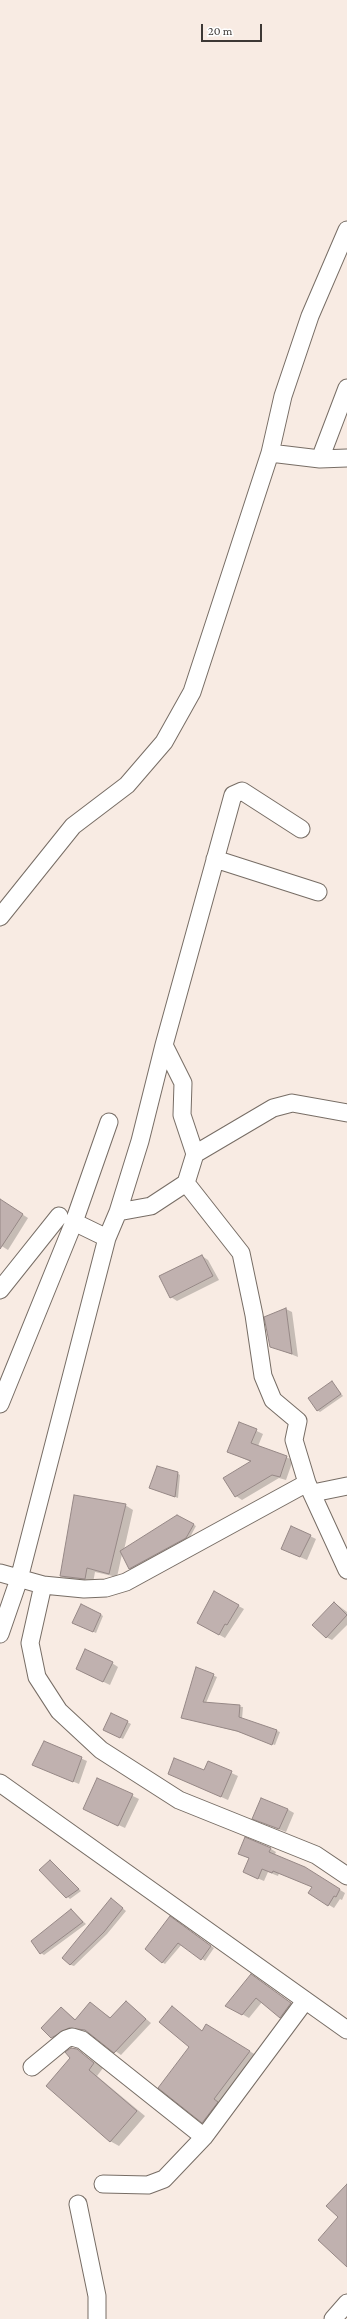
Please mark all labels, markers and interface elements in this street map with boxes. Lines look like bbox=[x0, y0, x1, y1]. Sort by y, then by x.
scale bar bbox=[203, 16, 264, 42]
text: 20 m bbox=[208, 24, 232, 38]

